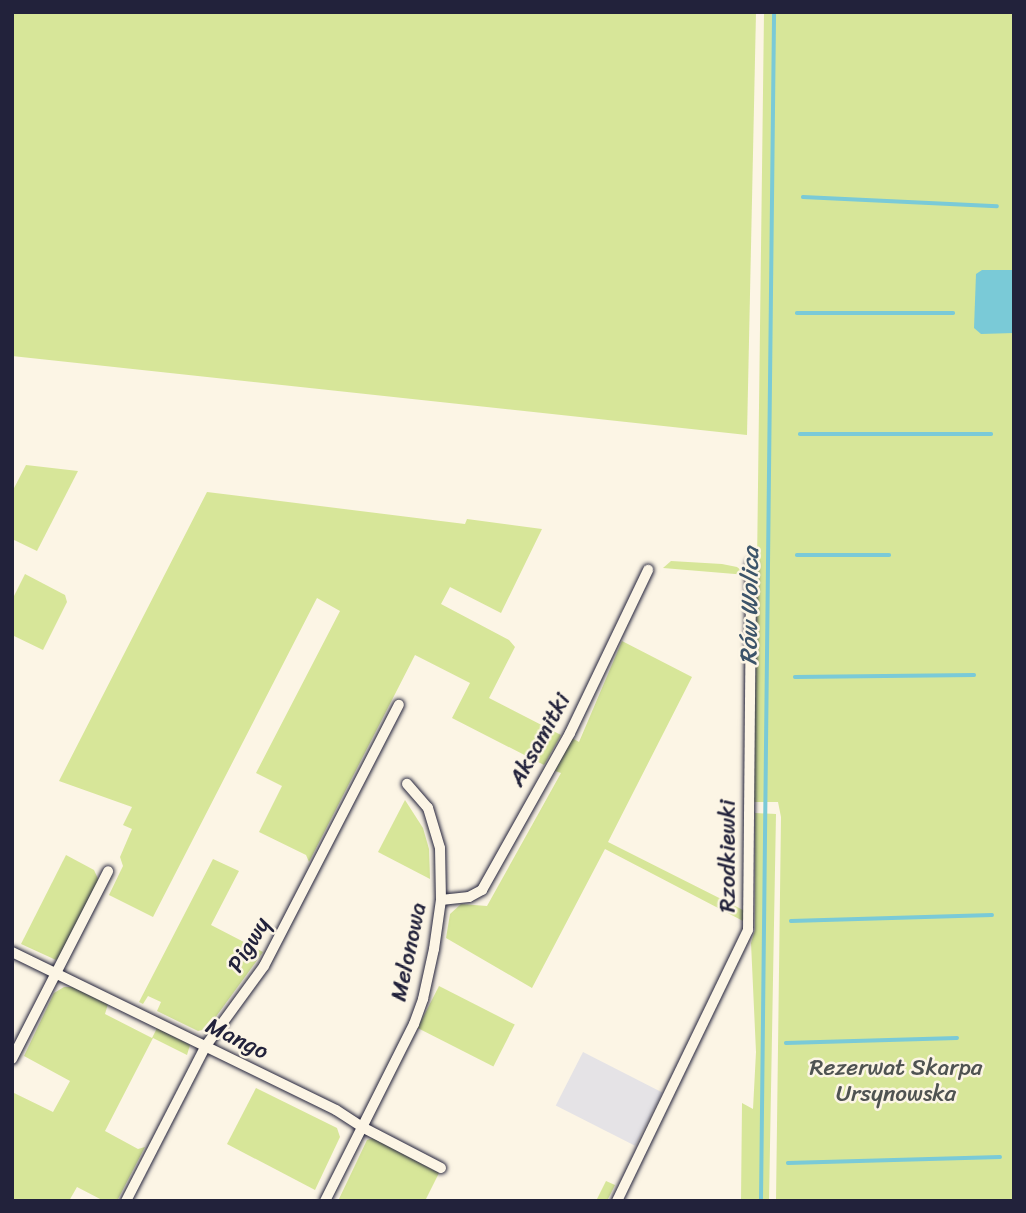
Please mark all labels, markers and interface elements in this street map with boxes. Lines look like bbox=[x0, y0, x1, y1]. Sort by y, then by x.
water label: Rów Wolica bbox=[735, 547, 765, 665]
street label: Aksamitki bbox=[503, 689, 577, 791]
street label: Rzodkiewki bbox=[714, 800, 742, 912]
street label: Melonowa bbox=[385, 900, 433, 1004]
street label: Pigwy bbox=[222, 912, 276, 978]
street label: Mango bbox=[201, 1012, 273, 1066]
park label: Rezerwat Skarpa Ursynowska bbox=[810, 1054, 982, 1108]

